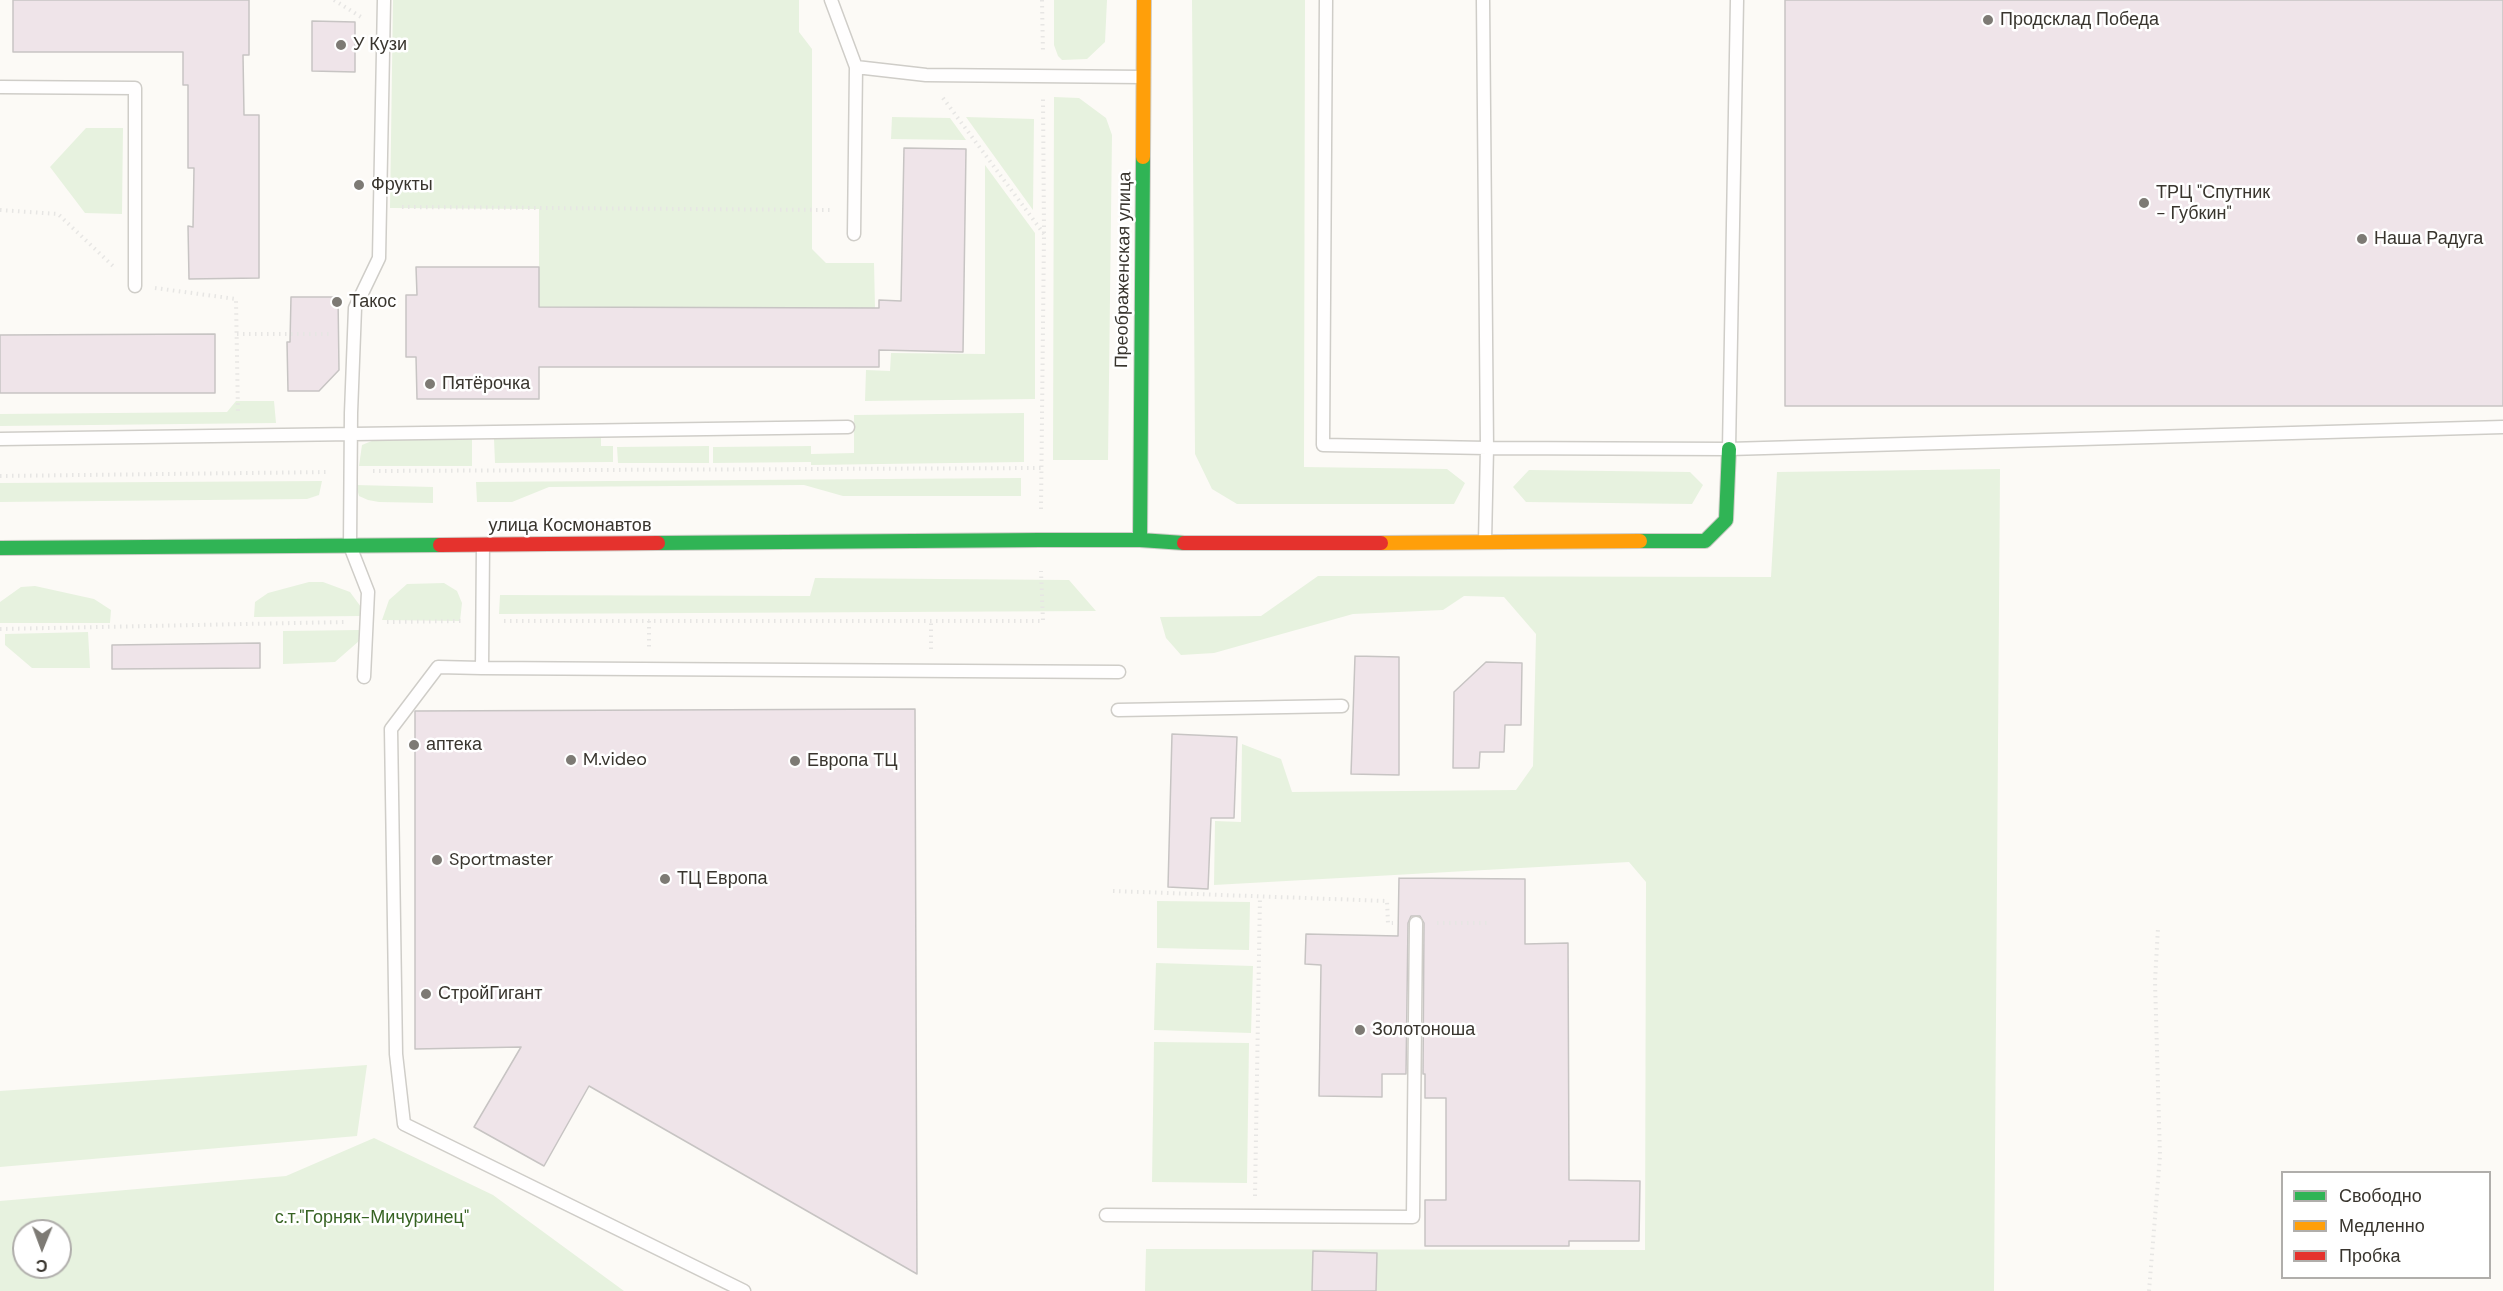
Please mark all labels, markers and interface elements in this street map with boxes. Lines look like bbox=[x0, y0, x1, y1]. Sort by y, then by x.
place label: Продсклад Победа bbox=[2000, 9, 2159, 31]
marker: Продсклад Победа bbox=[1981, 13, 1995, 27]
place label: У Кузи bbox=[353, 34, 407, 56]
marker: У Кузи bbox=[334, 38, 348, 52]
street label: Преображенская улица bbox=[1111, 172, 1137, 368]
place label: Фрукты bbox=[371, 174, 433, 196]
marker: Фрукты bbox=[352, 178, 366, 192]
place label: ТРЦ "Спутник - Губкин" bbox=[2156, 182, 2270, 224]
marker: ТРЦ "Спутник - Губкин" bbox=[2137, 196, 2151, 210]
place label: Наша Радуга bbox=[2374, 228, 2483, 250]
marker: Наша Радуга bbox=[2355, 232, 2369, 246]
place label: Такос bbox=[349, 291, 396, 313]
marker: Такос bbox=[330, 295, 344, 309]
place label: Пятёрочка bbox=[442, 373, 530, 395]
marker: Пятёрочка bbox=[423, 377, 437, 391]
street label: улица Космонавтов bbox=[489, 515, 651, 537]
place label: аптека bbox=[426, 734, 482, 756]
marker: аптека bbox=[407, 738, 421, 752]
place label: M.video bbox=[583, 749, 647, 771]
place label: Европа ТЦ bbox=[807, 750, 897, 772]
marker: M.video bbox=[564, 753, 578, 767]
marker: Европа ТЦ bbox=[788, 754, 802, 768]
place label: Sportmaster bbox=[449, 849, 553, 871]
marker: Sportmaster bbox=[430, 853, 444, 867]
place label: ТЦ Европа bbox=[677, 868, 767, 890]
marker: ТЦ Европа bbox=[658, 872, 672, 886]
place label: СтройГигант bbox=[438, 983, 542, 1005]
marker: СтройГигант bbox=[419, 987, 433, 1001]
place label: Золотоноша bbox=[1372, 1019, 1475, 1041]
marker: Золотоноша bbox=[1353, 1023, 1367, 1037]
legend bbox=[2281, 1171, 2491, 1279]
text: Свободно bbox=[2339, 1184, 2422, 1208]
park label: с.т."Горняк-Мичуринец" bbox=[275, 1207, 469, 1229]
text: Медленно bbox=[2339, 1214, 2425, 1238]
north arrow bbox=[12, 1219, 72, 1279]
text: Пробка bbox=[2339, 1244, 2401, 1268]
text: С bbox=[36, 1255, 48, 1276]

